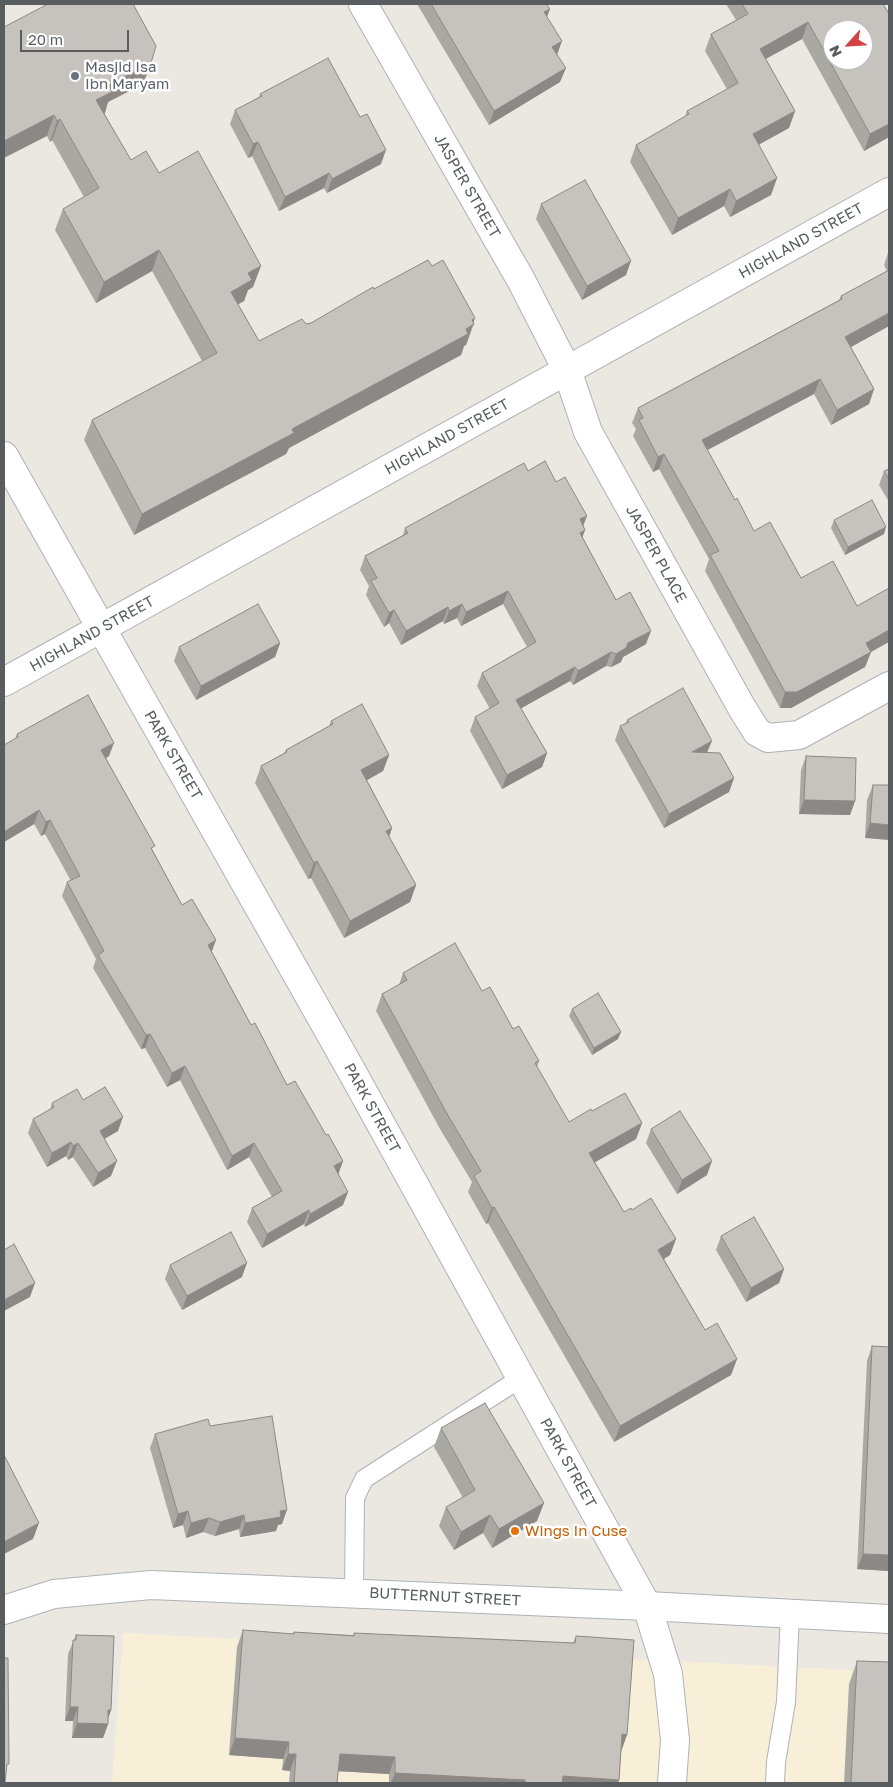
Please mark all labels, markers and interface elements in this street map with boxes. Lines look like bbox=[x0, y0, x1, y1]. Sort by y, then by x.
scale bar bbox=[22, 20, 131, 52]
north arrow bbox=[823, 20, 873, 70]
text: 20 m bbox=[28, 30, 63, 48]
text: N bbox=[825, 43, 845, 60]
place label: Masjid Isa Ibn Maryam bbox=[85, 58, 169, 93]
marker: Masjid Isa Ibn Maryam bbox=[69, 70, 81, 82]
street label: JASPER STREET bbox=[430, 131, 504, 241]
street label: HIGHLAND STREET bbox=[736, 199, 866, 283]
street label: HIGHLAND STREET bbox=[382, 395, 512, 479]
street label: JASPER PLACE bbox=[622, 502, 690, 606]
street label: HIGHLAND STREET bbox=[27, 592, 157, 676]
street label: PARK STREET bbox=[140, 707, 206, 803]
street label: PARK STREET bbox=[340, 1060, 404, 1156]
street label: PARK STREET bbox=[536, 1415, 600, 1511]
place label: Wings In Cuse bbox=[525, 1522, 627, 1540]
marker: Wings In Cuse bbox=[509, 1525, 521, 1537]
street label: BUTTERNUT STREET bbox=[369, 1584, 521, 1610]

